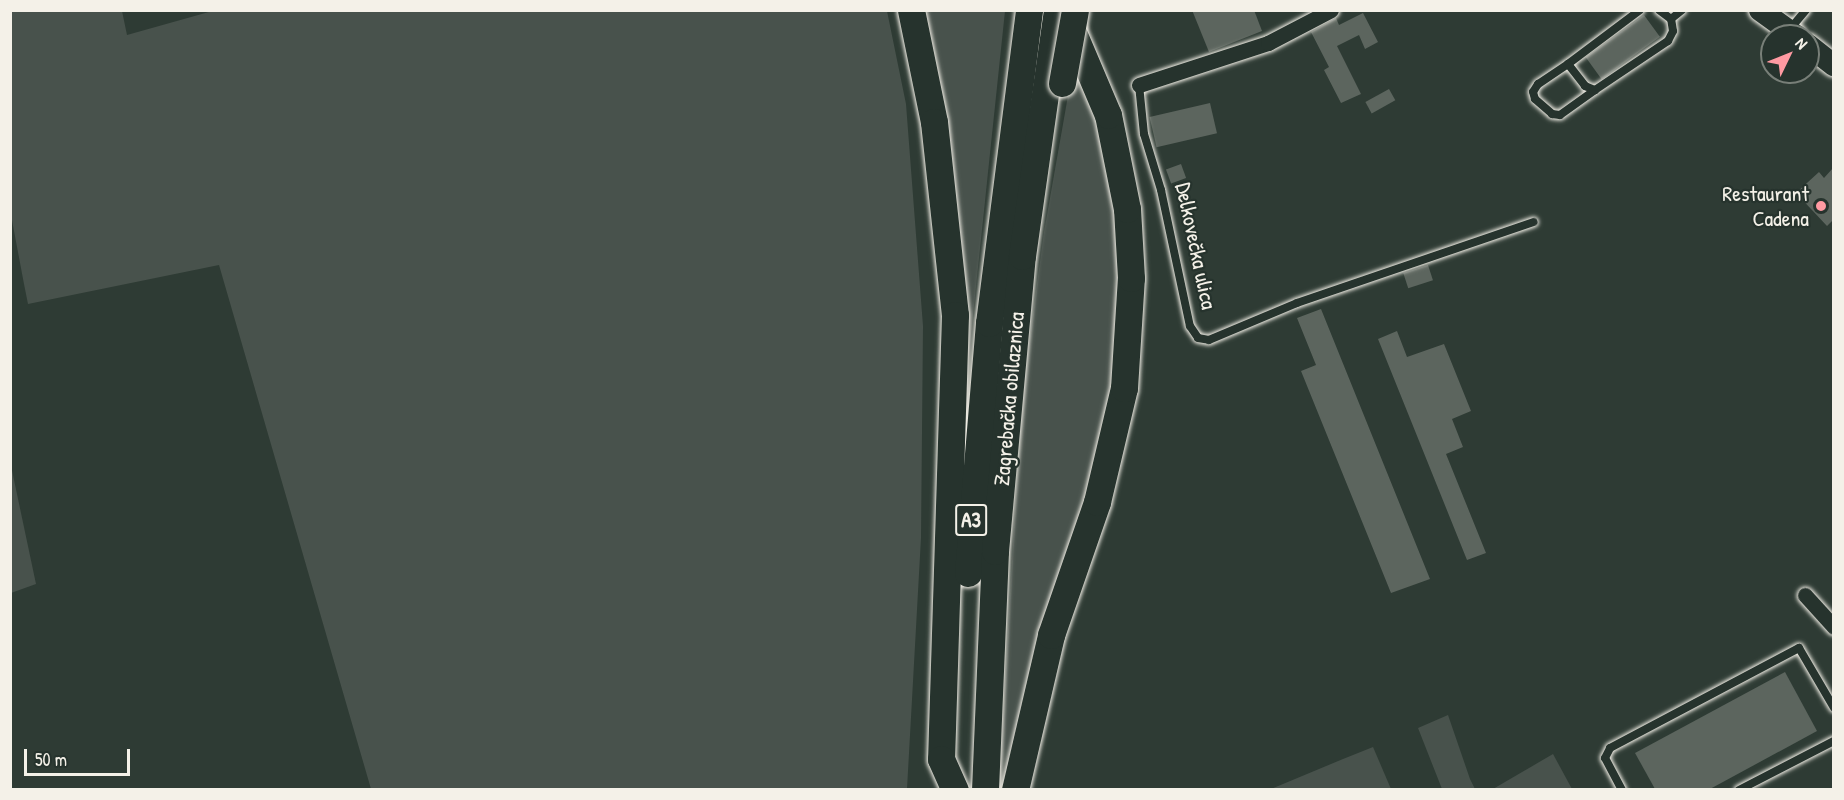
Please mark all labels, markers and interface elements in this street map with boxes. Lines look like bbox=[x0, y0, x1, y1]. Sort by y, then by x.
north arrow bbox=[1760, 24, 1820, 84]
text: N bbox=[1791, 32, 1813, 54]
street label: Delkovečka ulica bbox=[1170, 180, 1222, 312]
place label: Restaurant Cadena bbox=[1722, 180, 1809, 231]
marker: Restaurant Cadena bbox=[1814, 199, 1828, 213]
street label: Zagrebačka obilaznica bbox=[988, 311, 1030, 487]
road number: A3 bbox=[954, 502, 988, 538]
scale bar bbox=[27, 737, 134, 775]
text: 50 m bbox=[35, 747, 67, 772]

